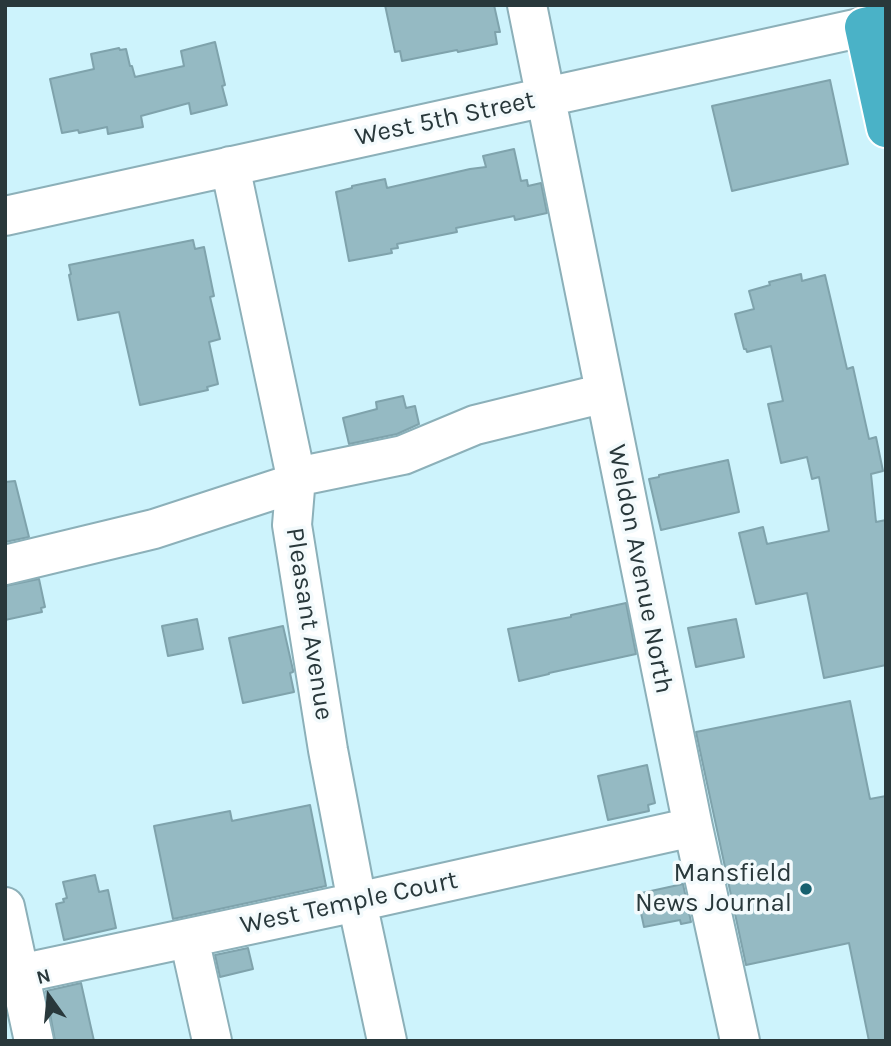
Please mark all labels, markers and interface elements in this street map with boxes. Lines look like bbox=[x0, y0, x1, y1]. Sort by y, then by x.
street label: West 5th Street bbox=[352, 85, 538, 153]
street label: Weldon Avenue North bbox=[601, 442, 679, 696]
street label: Pleasant Avenue bbox=[278, 525, 340, 723]
place label: Mansfield News Journal bbox=[635, 858, 792, 920]
street label: West Temple Court bbox=[238, 865, 460, 941]
marker: Mansfield News Journal bbox=[798, 881, 814, 897]
north arrow bbox=[14, 962, 84, 1032]
text: N bbox=[34, 964, 53, 989]

